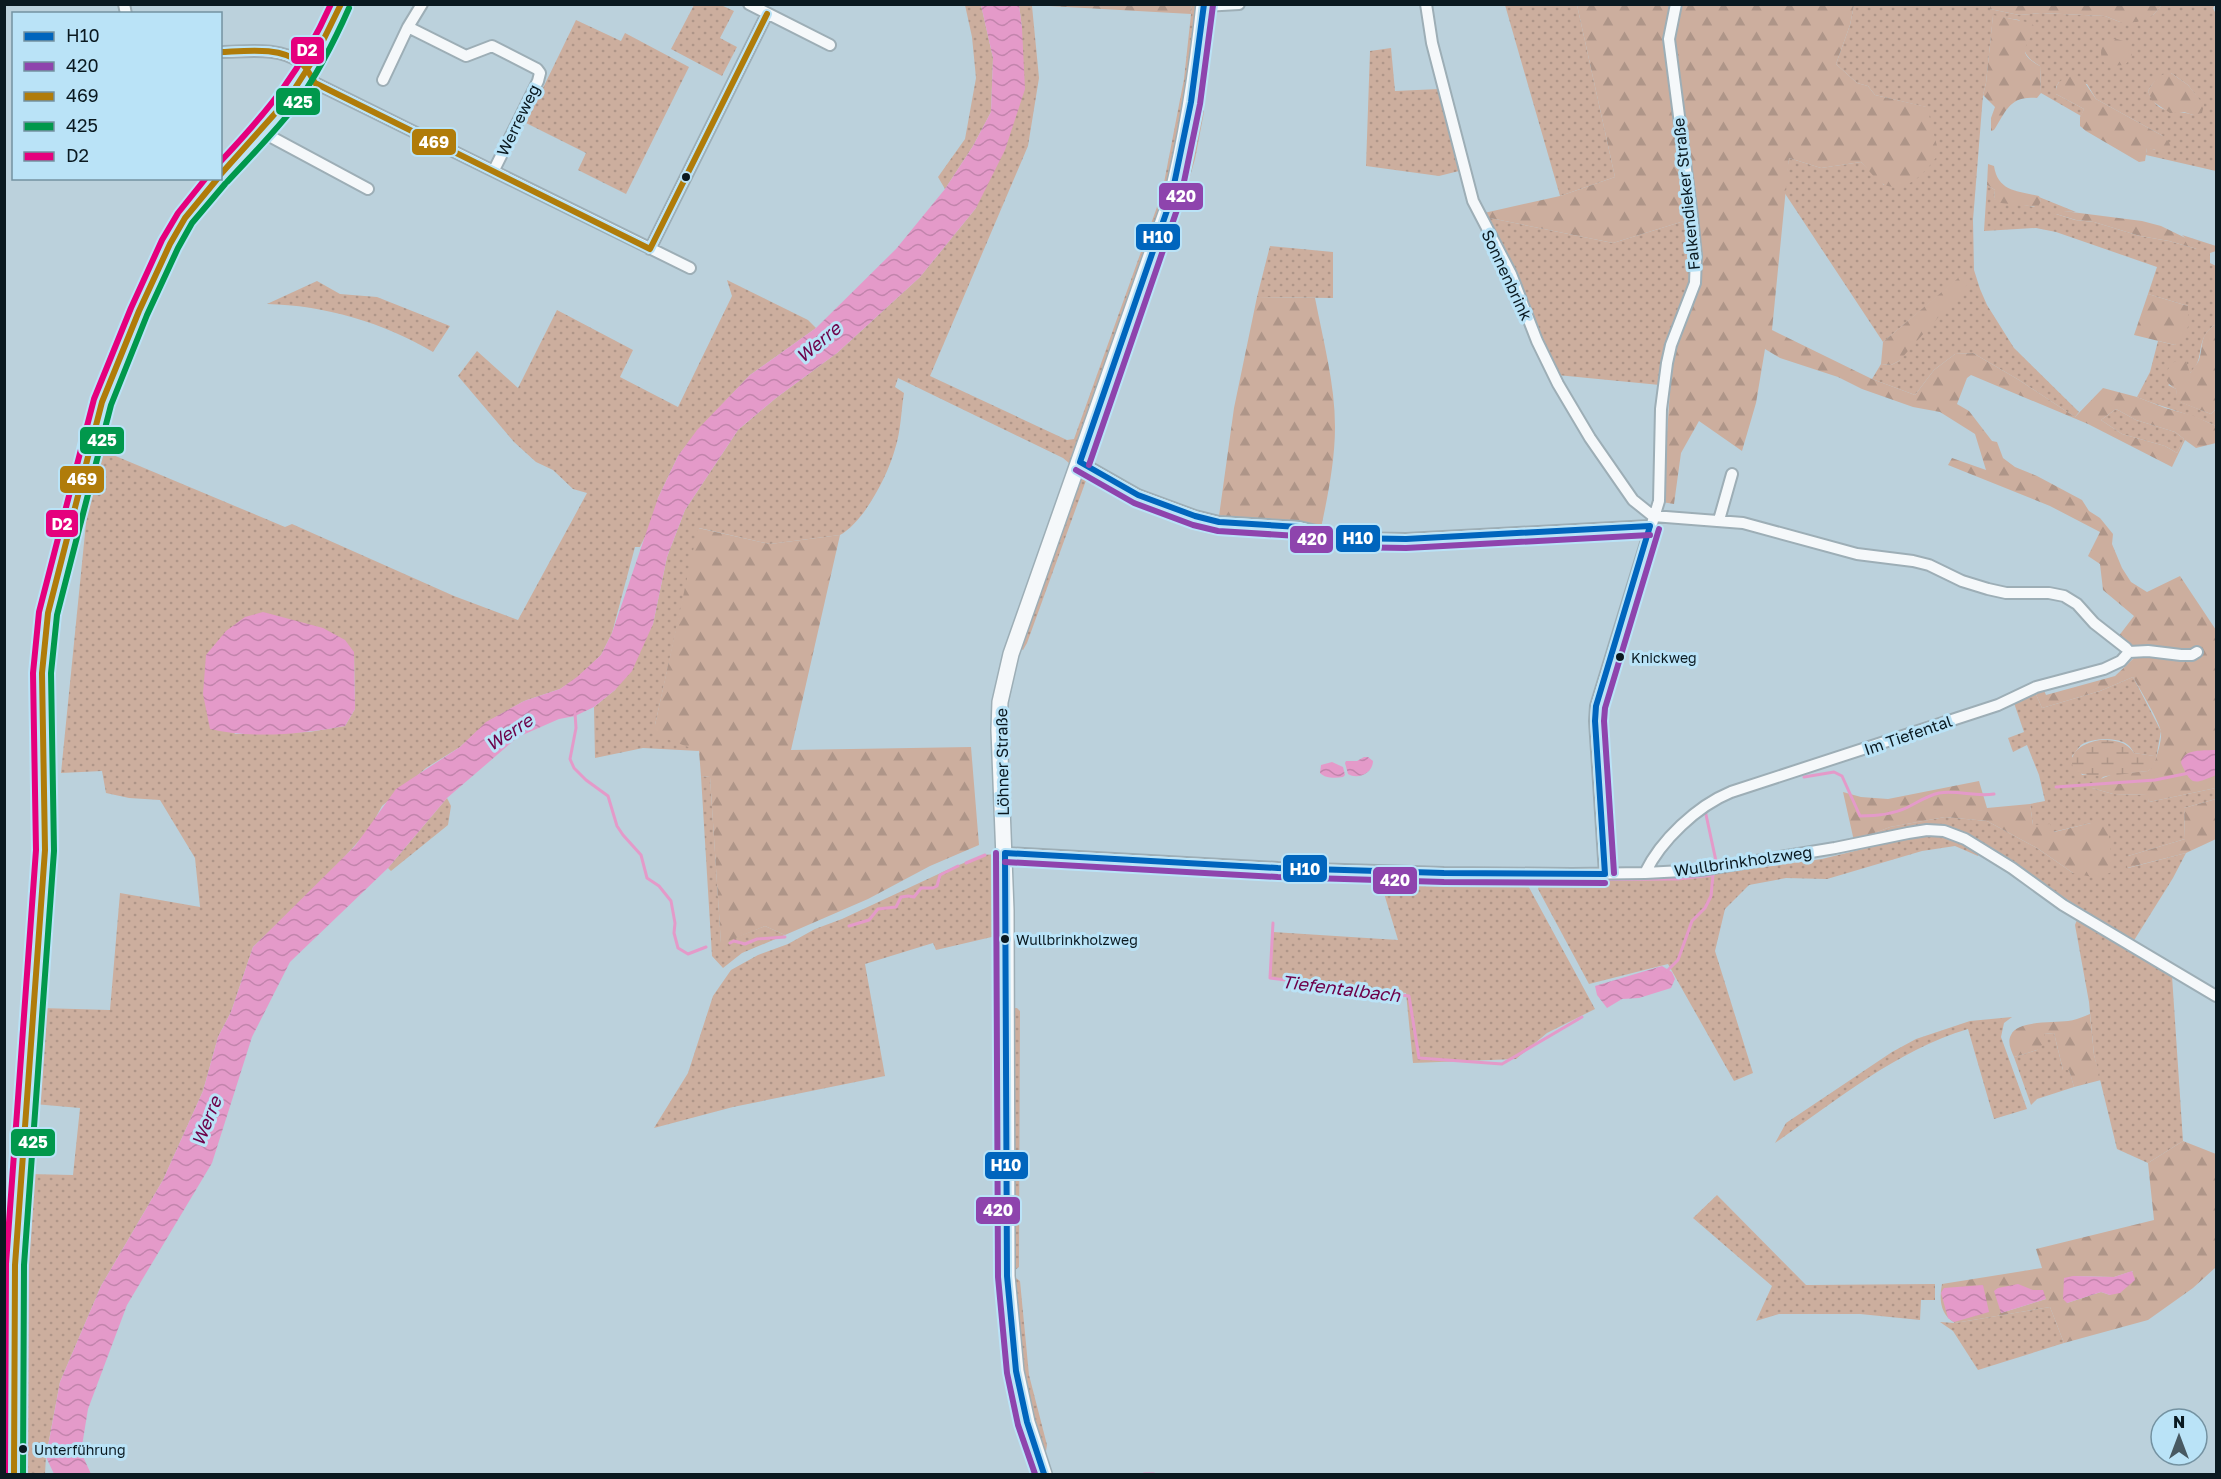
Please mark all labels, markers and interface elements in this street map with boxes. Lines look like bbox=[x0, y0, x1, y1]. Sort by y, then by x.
legend bbox=[12, 12, 222, 180]
text: H10 bbox=[66, 24, 100, 46]
line badge: D2 bbox=[290, 36, 325, 65]
text: D2 bbox=[296, 40, 318, 60]
text: 420 bbox=[66, 54, 99, 76]
street label: Werreweg bbox=[492, 81, 544, 159]
text: 469 bbox=[66, 84, 99, 106]
line badge: 425 bbox=[275, 87, 321, 116]
text: 425 bbox=[283, 92, 313, 112]
text: 425 bbox=[66, 114, 98, 136]
street label: Falkendieker Straße bbox=[1668, 117, 1704, 271]
line badge: 469 bbox=[411, 128, 457, 156]
text: 469 bbox=[419, 132, 449, 152]
text: D2 bbox=[66, 144, 89, 166]
unlabelled marker bbox=[680, 171, 692, 183]
line badge: 420 bbox=[1158, 182, 1204, 211]
text: 420 bbox=[1166, 186, 1196, 206]
line badge: H10 bbox=[1135, 223, 1181, 251]
street label: Sonnenbrink bbox=[1477, 226, 1537, 324]
text: H10 bbox=[1143, 227, 1173, 247]
water label: Werre bbox=[791, 316, 846, 367]
line badge: 425 bbox=[79, 426, 125, 455]
text: 425 bbox=[87, 430, 117, 450]
line badge: 469 bbox=[59, 465, 105, 494]
text: 469 bbox=[67, 469, 97, 489]
line badge: D2 bbox=[45, 509, 79, 538]
text: D2 bbox=[51, 514, 73, 534]
line badge: H10 bbox=[1335, 524, 1381, 553]
line badge: 420 bbox=[1289, 525, 1334, 554]
text: H10 bbox=[1343, 528, 1373, 548]
text: 420 bbox=[1297, 529, 1327, 549]
place label: Knickweg bbox=[1631, 649, 1697, 666]
marker: Knickweg bbox=[1614, 651, 1626, 663]
water label: Werre bbox=[481, 708, 538, 755]
street label: Löhner Straße bbox=[991, 708, 1013, 816]
street label: Im Tiefental bbox=[1861, 711, 1955, 759]
street label: Wullbrinkholzweg bbox=[1673, 841, 1813, 881]
line badge: H10 bbox=[1282, 854, 1328, 883]
text: H10 bbox=[1290, 859, 1320, 879]
line badge: 420 bbox=[1372, 866, 1418, 895]
text: 420 bbox=[1380, 870, 1410, 890]
place label: Wullbrinkholzweg bbox=[1016, 931, 1138, 948]
marker: Wullbrinkholzweg bbox=[999, 933, 1011, 945]
water label: Tiefentalbach bbox=[1280, 970, 1402, 1006]
water label: Werre bbox=[186, 1092, 226, 1149]
line badge: 425 bbox=[10, 1128, 56, 1157]
text: 425 bbox=[18, 1132, 48, 1152]
line badge: H10 bbox=[984, 1151, 1029, 1180]
text: H10 bbox=[991, 1155, 1021, 1175]
line badge: 420 bbox=[975, 1196, 1021, 1225]
text: 420 bbox=[983, 1200, 1013, 1220]
north arrow bbox=[2149, 1407, 2209, 1467]
text: N bbox=[2173, 1412, 2185, 1432]
place label: Unterführung bbox=[34, 1441, 126, 1458]
marker: Unterführung bbox=[17, 1443, 29, 1455]

